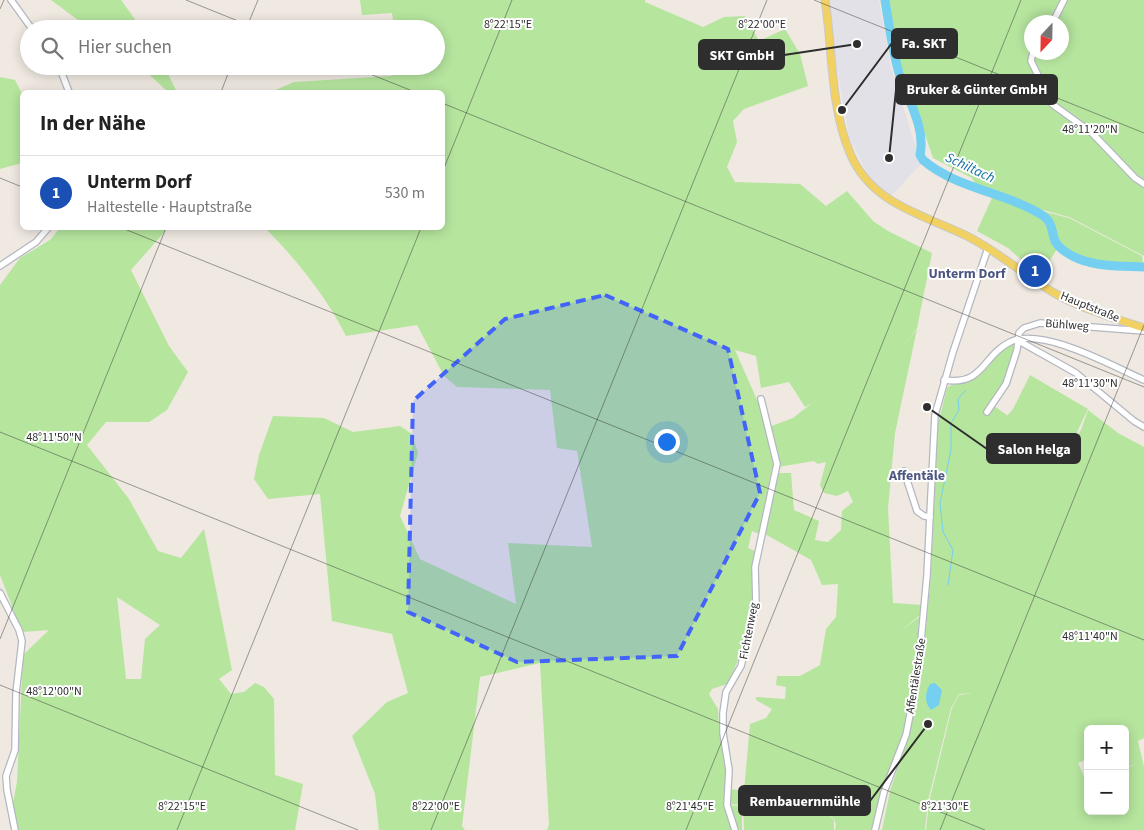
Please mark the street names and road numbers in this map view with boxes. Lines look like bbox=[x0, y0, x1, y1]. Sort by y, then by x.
street label: Hauptstraße bbox=[1058, 287, 1122, 327]
street label: Bühlweg bbox=[1045, 315, 1089, 335]
street label: Fichtenweg bbox=[735, 601, 763, 661]
street label: Affentälestraße bbox=[902, 637, 930, 715]

